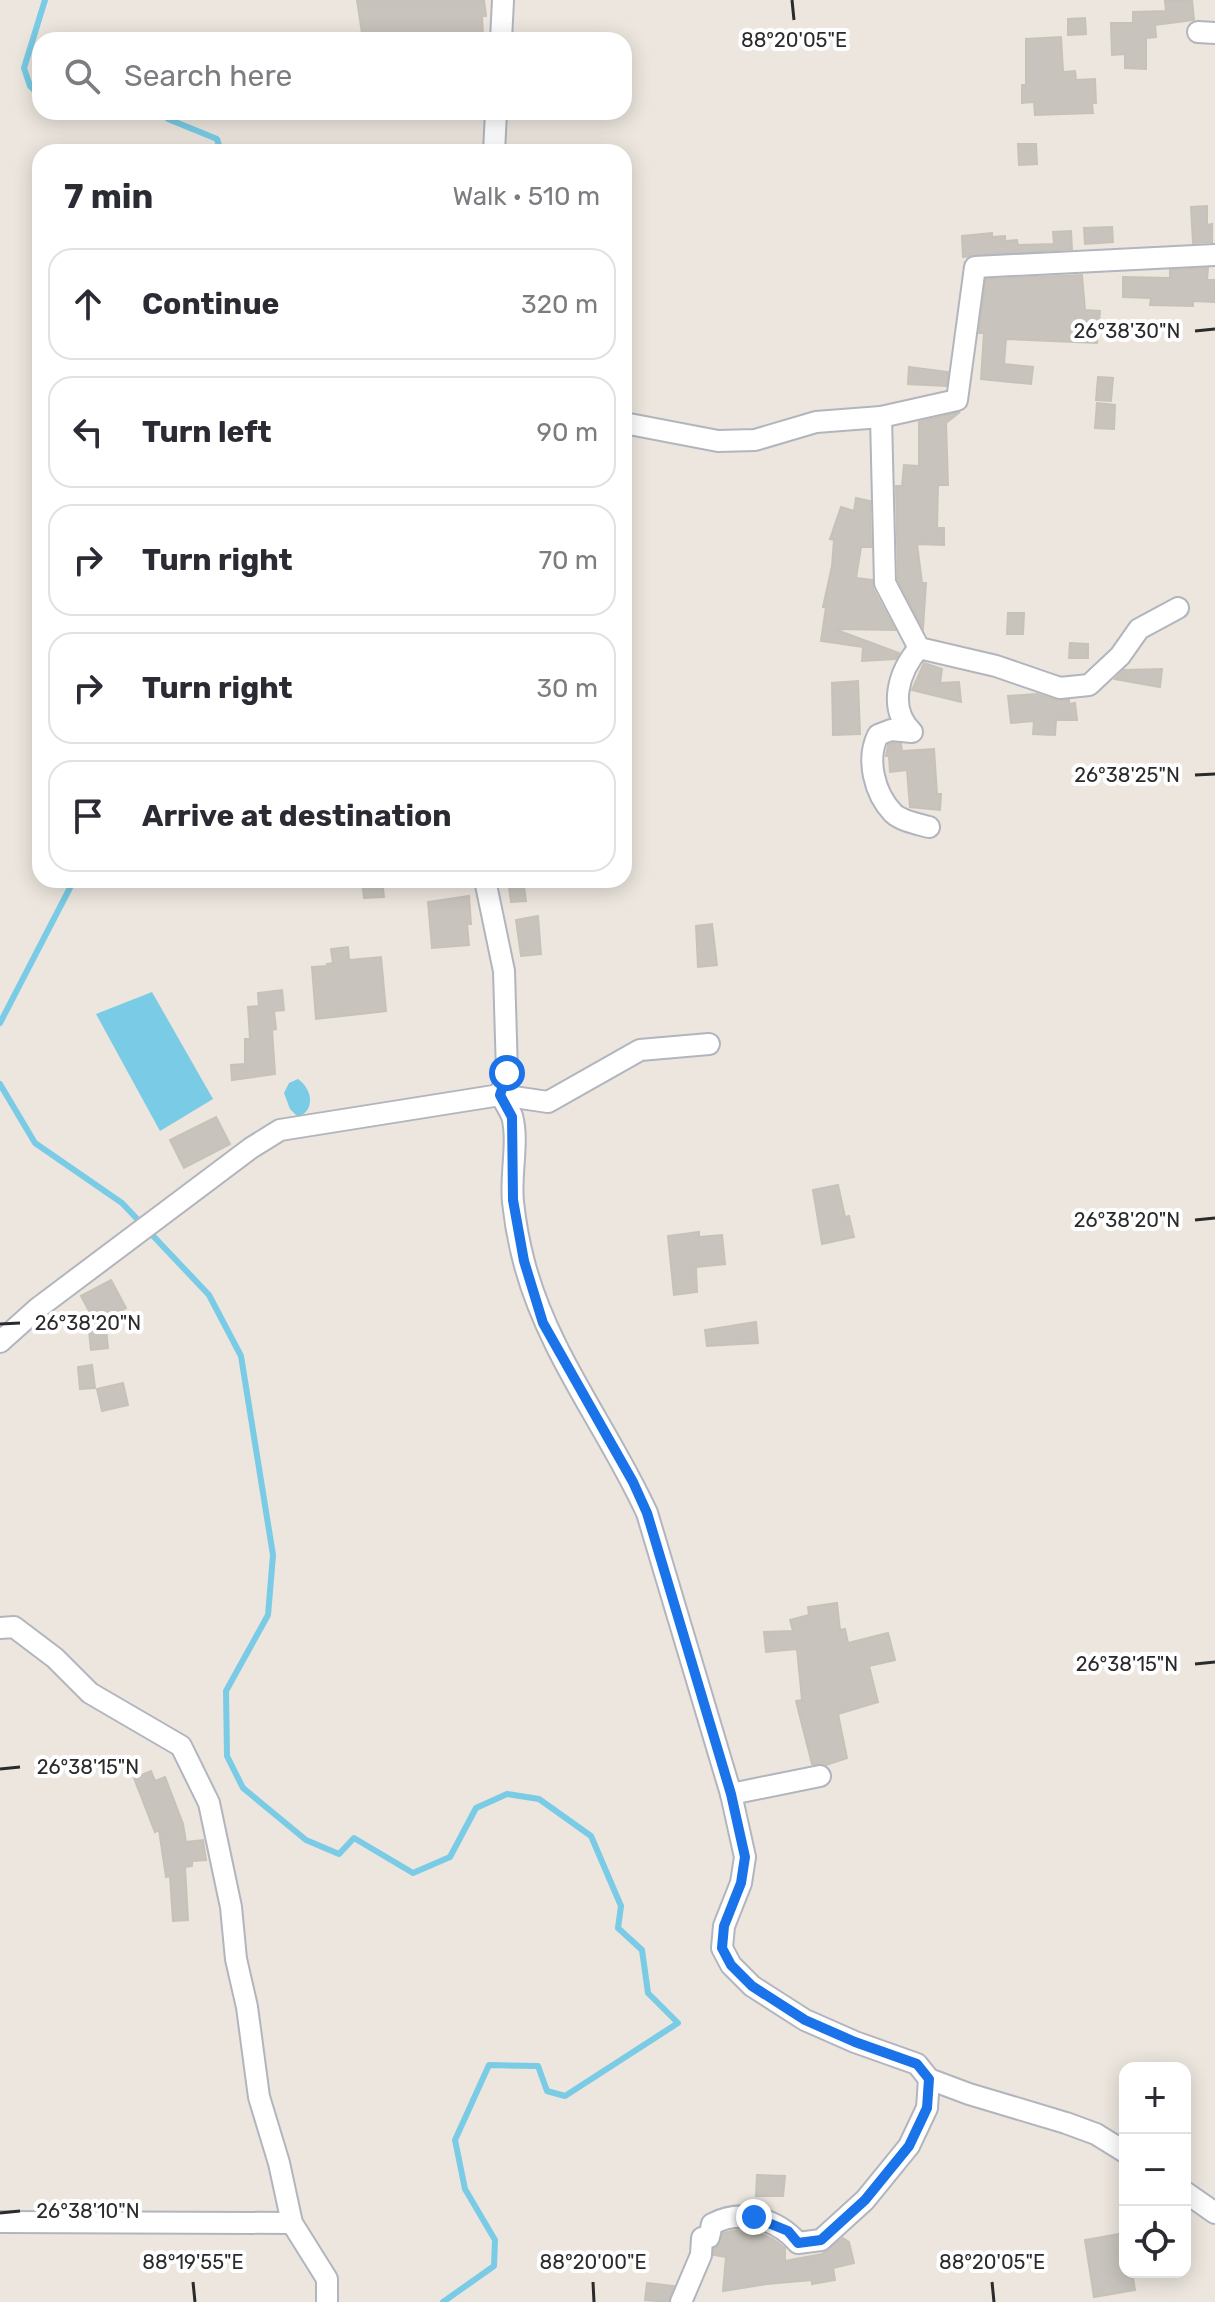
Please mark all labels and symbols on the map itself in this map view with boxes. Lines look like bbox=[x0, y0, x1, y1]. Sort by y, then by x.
text: 88°20'05"E bbox=[741, 28, 847, 52]
text: 26°38'30"N bbox=[1074, 319, 1180, 343]
text: 26°38'25"N bbox=[1074, 763, 1180, 787]
route start bbox=[489, 1055, 525, 1091]
text: 26°38'20"N bbox=[1074, 1208, 1180, 1232]
text: 26°38'20"N bbox=[35, 1311, 141, 1335]
text: 26°38'15"N bbox=[1076, 1652, 1178, 1676]
text: 26°38'15"N bbox=[37, 1755, 139, 1779]
text: 26°38'10"N bbox=[36, 2199, 140, 2223]
route end bbox=[736, 2199, 772, 2235]
text: 88°19'55"E bbox=[142, 2250, 244, 2274]
text: 88°20'00"E bbox=[540, 2250, 647, 2274]
text: 88°20'05"E bbox=[939, 2250, 1045, 2274]

